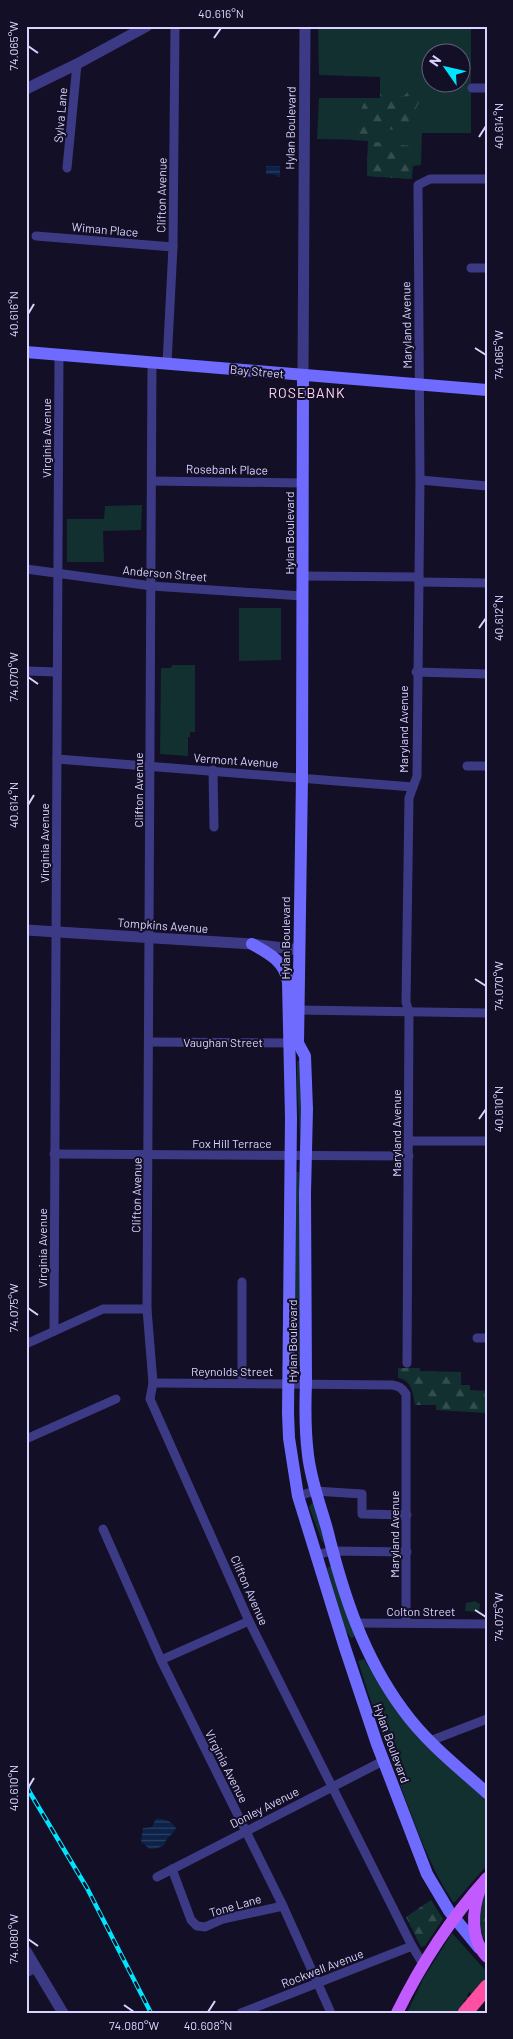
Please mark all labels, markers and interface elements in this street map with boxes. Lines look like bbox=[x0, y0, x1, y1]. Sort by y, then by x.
text: 40.616°N bbox=[198, 6, 244, 20]
text: 74.065°W bbox=[6, 21, 20, 71]
north arrow bbox=[420, 42, 470, 92]
text: N bbox=[425, 52, 444, 69]
street label: Hylan Boulevard bbox=[282, 86, 298, 170]
street label: Sylva Lane bbox=[51, 87, 69, 143]
text: 40.614°N bbox=[491, 103, 505, 149]
street label: Clifton Avenue bbox=[153, 157, 169, 233]
street label: Wiman Place bbox=[71, 219, 139, 239]
street label: Maryland Avenue bbox=[398, 281, 414, 369]
text: 40.616°N bbox=[6, 291, 20, 337]
text: 74.065°W bbox=[491, 330, 505, 380]
street label: Bay Street bbox=[229, 362, 285, 380]
district label: ROSEBANK bbox=[269, 384, 345, 401]
street label: Virginia Avenue bbox=[39, 398, 53, 478]
street label: Rosebank Place bbox=[186, 461, 268, 477]
street label: Hylan Boulevard bbox=[282, 491, 296, 575]
street label: Anderson Street bbox=[122, 562, 208, 584]
text: 40.612°N bbox=[491, 595, 505, 641]
text: 74.070°W bbox=[6, 652, 20, 702]
street label: Maryland Avenue bbox=[396, 685, 410, 773]
street label: Vermont Avenue bbox=[193, 750, 279, 770]
street label: Clifton Avenue bbox=[131, 752, 145, 828]
text: 40.614°N bbox=[6, 782, 20, 828]
street label: Virginia Avenue bbox=[37, 803, 51, 883]
street label: Hylan Boulevard bbox=[278, 896, 292, 980]
street label: Tompkins Avenue bbox=[117, 915, 209, 935]
text: 74.070°W bbox=[491, 961, 505, 1011]
street label: Vaughan Street bbox=[183, 1035, 263, 1049]
text: 40.610°N bbox=[491, 1086, 505, 1132]
street label: Maryland Avenue bbox=[389, 1089, 403, 1177]
street label: Fox Hill Terrace bbox=[192, 1136, 272, 1150]
street label: Clifton Avenue bbox=[128, 1157, 144, 1233]
street label: Virginia Avenue bbox=[35, 1208, 49, 1288]
text: 74.075°W bbox=[6, 1283, 20, 1332]
street label: Hylan Boulevard bbox=[285, 1299, 299, 1383]
street label: Reynolds Street bbox=[191, 1364, 273, 1378]
street label: Maryland Avenue bbox=[387, 1490, 401, 1578]
street label: Clifton Avenue bbox=[228, 1553, 272, 1627]
text: 74.075°W bbox=[491, 1592, 505, 1641]
street label: Colton Street bbox=[387, 1604, 455, 1618]
street label: Hylan Boulevard bbox=[371, 1702, 413, 1784]
street label: Virginia Avenue bbox=[203, 1727, 251, 1805]
text: 40.610°N bbox=[6, 1765, 20, 1811]
street label: Donley Avenue bbox=[227, 1784, 301, 1830]
street label: Tone Lane bbox=[207, 1891, 263, 1919]
text: 74.080°W bbox=[6, 1913, 20, 1964]
street label: Rockwell Avenue bbox=[279, 1946, 365, 1990]
text: 74.080°W bbox=[109, 2018, 160, 2032]
text: 40.608°N bbox=[184, 2018, 232, 2032]

